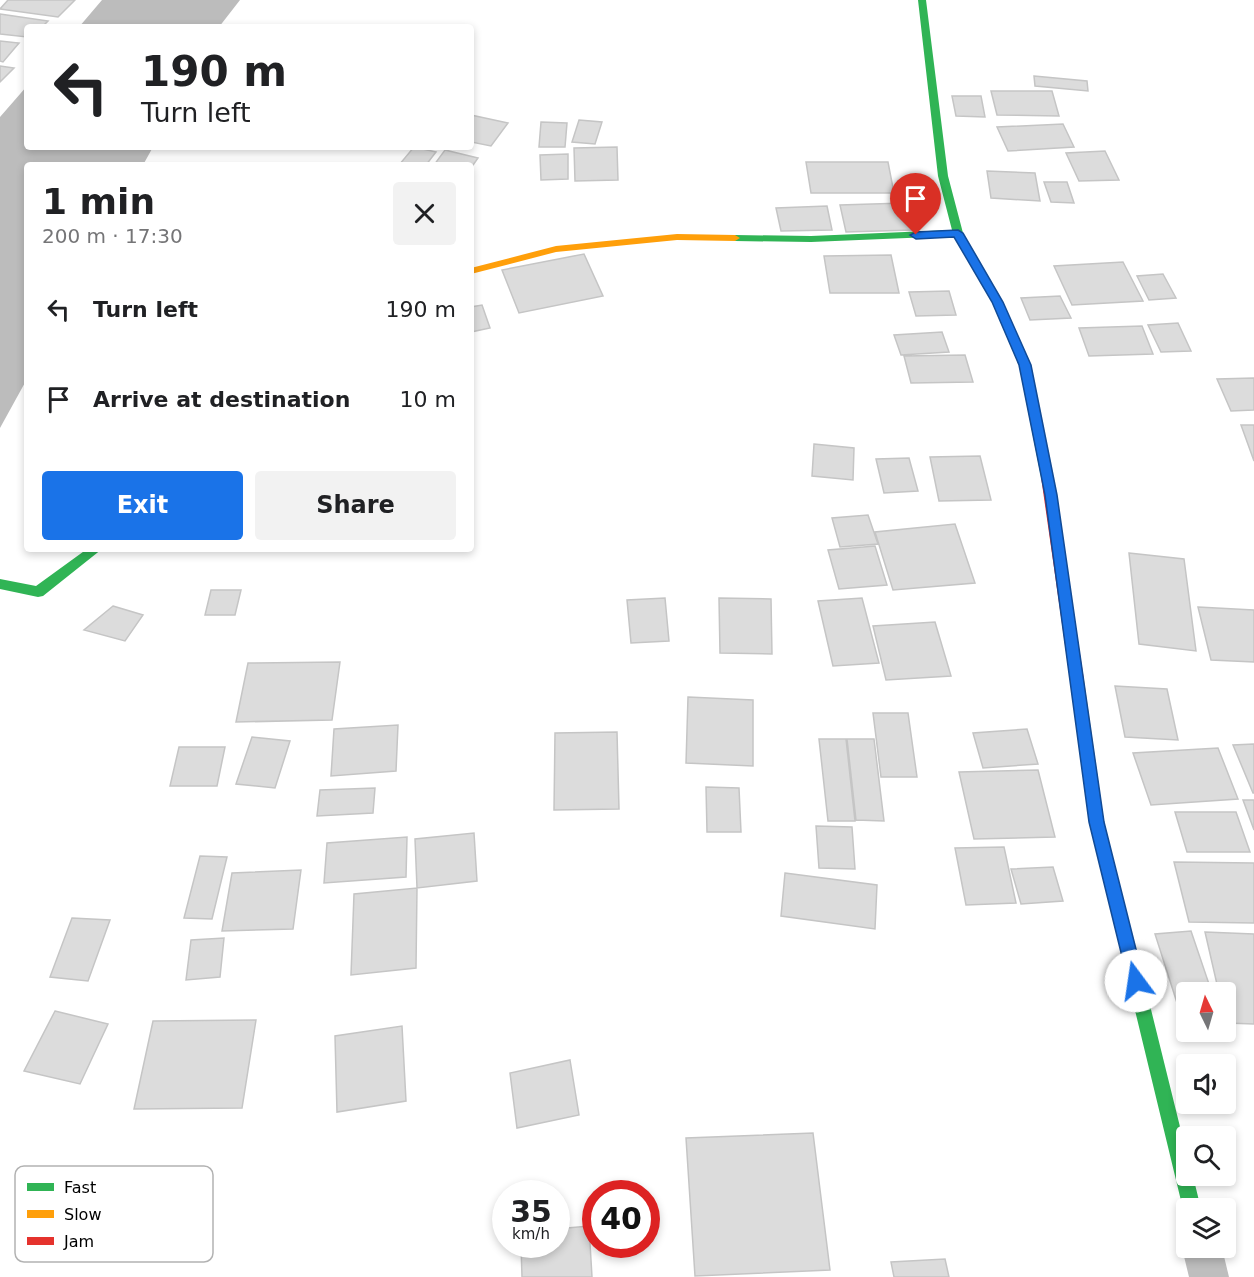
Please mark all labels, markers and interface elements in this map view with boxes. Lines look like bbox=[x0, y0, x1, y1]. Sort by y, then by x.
text: 190 m bbox=[141, 47, 287, 96]
icon: left bbox=[42, 48, 120, 126]
text: Turn left bbox=[141, 97, 251, 128]
pin bbox=[890, 173, 941, 235]
text: 1 min bbox=[42, 181, 155, 222]
button: close bbox=[393, 182, 456, 245]
icon: arrive bbox=[899, 182, 932, 215]
text: 200 m · 17:30 bbox=[42, 224, 183, 248]
icon: left bbox=[42, 293, 75, 326]
text: Turn left bbox=[93, 297, 198, 322]
text: 190 m bbox=[386, 297, 456, 322]
icon: arrive bbox=[42, 383, 75, 416]
text: Arrive at destination bbox=[93, 387, 350, 412]
text: 10 m bbox=[400, 387, 456, 412]
button: Exit bbox=[42, 471, 243, 540]
button: Share bbox=[255, 471, 456, 540]
position arrow bbox=[1104, 949, 1168, 1013]
north arrow bbox=[1176, 982, 1236, 1042]
map controls bbox=[1176, 982, 1236, 1258]
button: sound bbox=[1176, 1054, 1236, 1114]
button: search bbox=[1176, 1126, 1236, 1186]
legend bbox=[15, 1166, 213, 1262]
text: Fast bbox=[64, 1178, 96, 1197]
speed limit sign: 40 bbox=[582, 1180, 660, 1258]
text: 35 bbox=[510, 1194, 552, 1229]
button: layers bbox=[1176, 1198, 1236, 1258]
text: Slow bbox=[64, 1205, 101, 1224]
text: km/h bbox=[512, 1225, 550, 1243]
text: Jam bbox=[63, 1232, 94, 1251]

